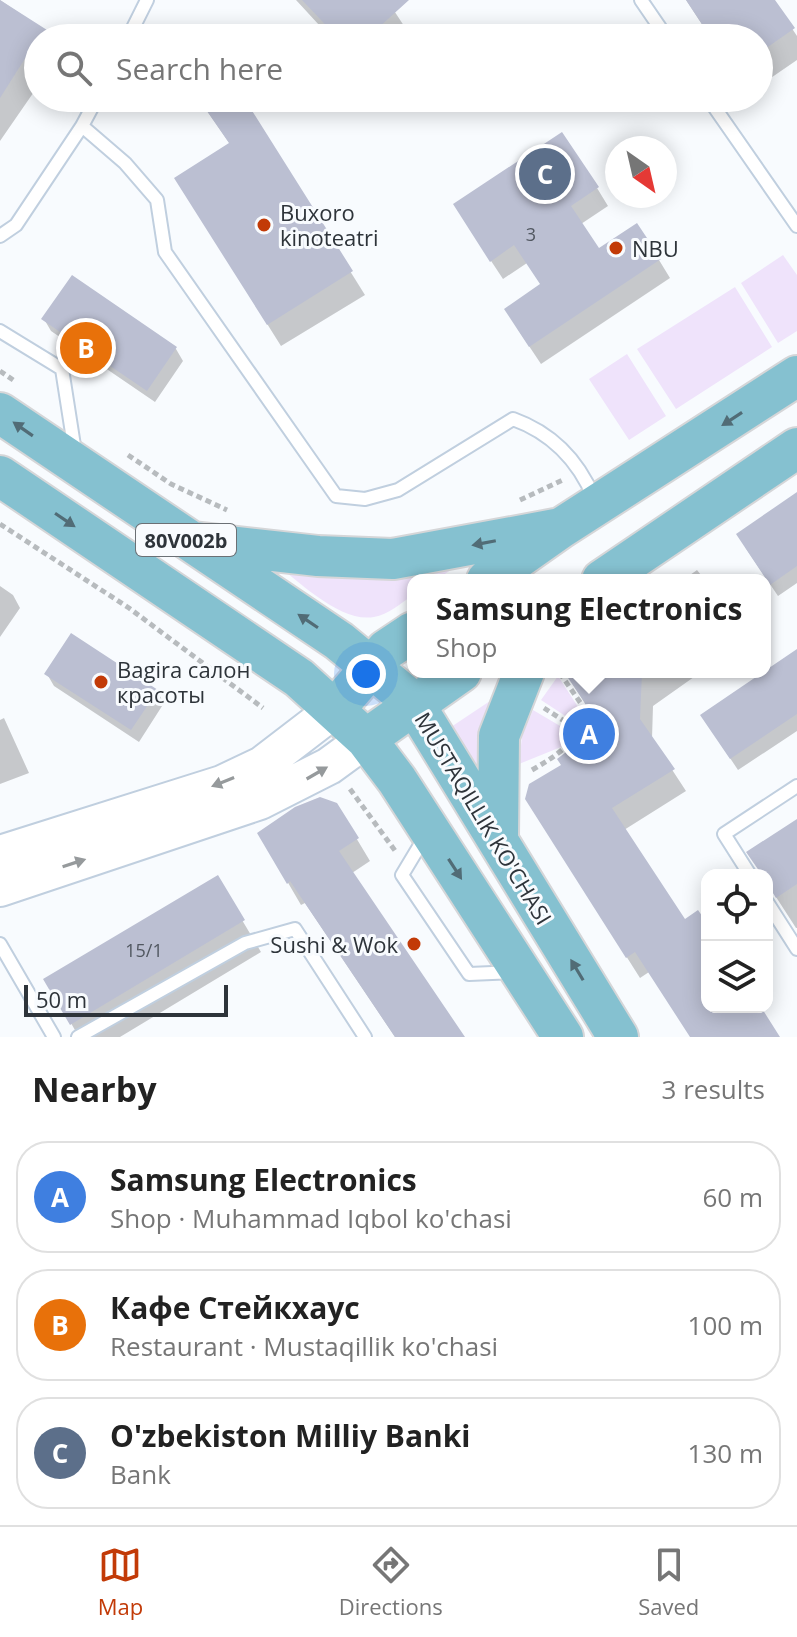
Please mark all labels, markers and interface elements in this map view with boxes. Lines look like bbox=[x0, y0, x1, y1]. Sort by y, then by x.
search box bbox=[24, 24, 773, 112]
icon: search bbox=[52, 46, 96, 90]
text: Search here bbox=[116, 48, 283, 89]
north arrow bbox=[605, 136, 677, 208]
pin: C bbox=[519, 144, 571, 204]
place label: Buxoro kinoteatri bbox=[280, 197, 379, 252]
marker: Buxoro kinoteatri bbox=[255, 216, 273, 234]
house number: 3 bbox=[526, 222, 536, 246]
place label: NBU bbox=[632, 233, 679, 263]
marker: NBU bbox=[607, 239, 625, 257]
pin: B bbox=[60, 318, 112, 378]
one-way arrow bbox=[721, 411, 742, 426]
one-way arrow bbox=[12, 422, 33, 437]
one-way arrow bbox=[54, 512, 75, 527]
road number: 80V002b bbox=[136, 524, 236, 556]
one-way arrow bbox=[472, 537, 497, 549]
popup bbox=[407, 574, 771, 678]
text: Samsung Electronics bbox=[436, 588, 742, 629]
one-way arrow bbox=[298, 614, 319, 629]
text: Shop bbox=[436, 629, 497, 665]
place label: Bagira салон красоты bbox=[117, 654, 250, 709]
your location bbox=[346, 654, 386, 694]
marker: Bagira салон красоты bbox=[92, 673, 110, 691]
pin: A bbox=[563, 704, 615, 764]
street label: MUSTAQILLIK KO'CHASI bbox=[409, 706, 559, 930]
one-way arrow bbox=[306, 766, 328, 780]
one-way arrow bbox=[211, 776, 235, 789]
one-way arrow bbox=[62, 857, 86, 869]
one-way arrow bbox=[447, 858, 462, 879]
map controls bbox=[701, 869, 773, 1013]
button: locate bbox=[701, 869, 773, 941]
place label: Sushi & Wok bbox=[270, 929, 398, 959]
marker: Sushi & Wok bbox=[405, 935, 423, 953]
house number: 15/1 bbox=[125, 938, 163, 962]
button: layers bbox=[701, 941, 773, 1013]
one-way arrow bbox=[571, 959, 585, 981]
scale bar bbox=[24, 981, 228, 1017]
text: 50 m bbox=[36, 984, 87, 1014]
text: Nearby bbox=[32, 1066, 157, 1112]
text: 3 results bbox=[662, 1071, 765, 1107]
text: Samsung Electronics bbox=[110, 1159, 417, 1200]
text: A bbox=[51, 1179, 69, 1215]
text: 60 m bbox=[702, 1179, 763, 1215]
text: Shop · Muhammad Iqbol ko'chasi bbox=[110, 1200, 512, 1236]
text: Кафе Стейкхаус bbox=[110, 1287, 360, 1328]
text: B bbox=[51, 1307, 69, 1343]
text: 100 m bbox=[688, 1307, 763, 1343]
text: Restaurant · Mustaqillik ko'chasi bbox=[110, 1328, 498, 1364]
text: O'zbekiston Milliy Banki bbox=[110, 1415, 471, 1456]
text: C bbox=[52, 1435, 68, 1471]
text: 130 m bbox=[688, 1435, 763, 1471]
text: Bank bbox=[110, 1456, 171, 1492]
tab: Map bbox=[98, 1543, 143, 1621]
tab: Directions bbox=[339, 1543, 443, 1621]
tab: Saved bbox=[638, 1543, 699, 1621]

